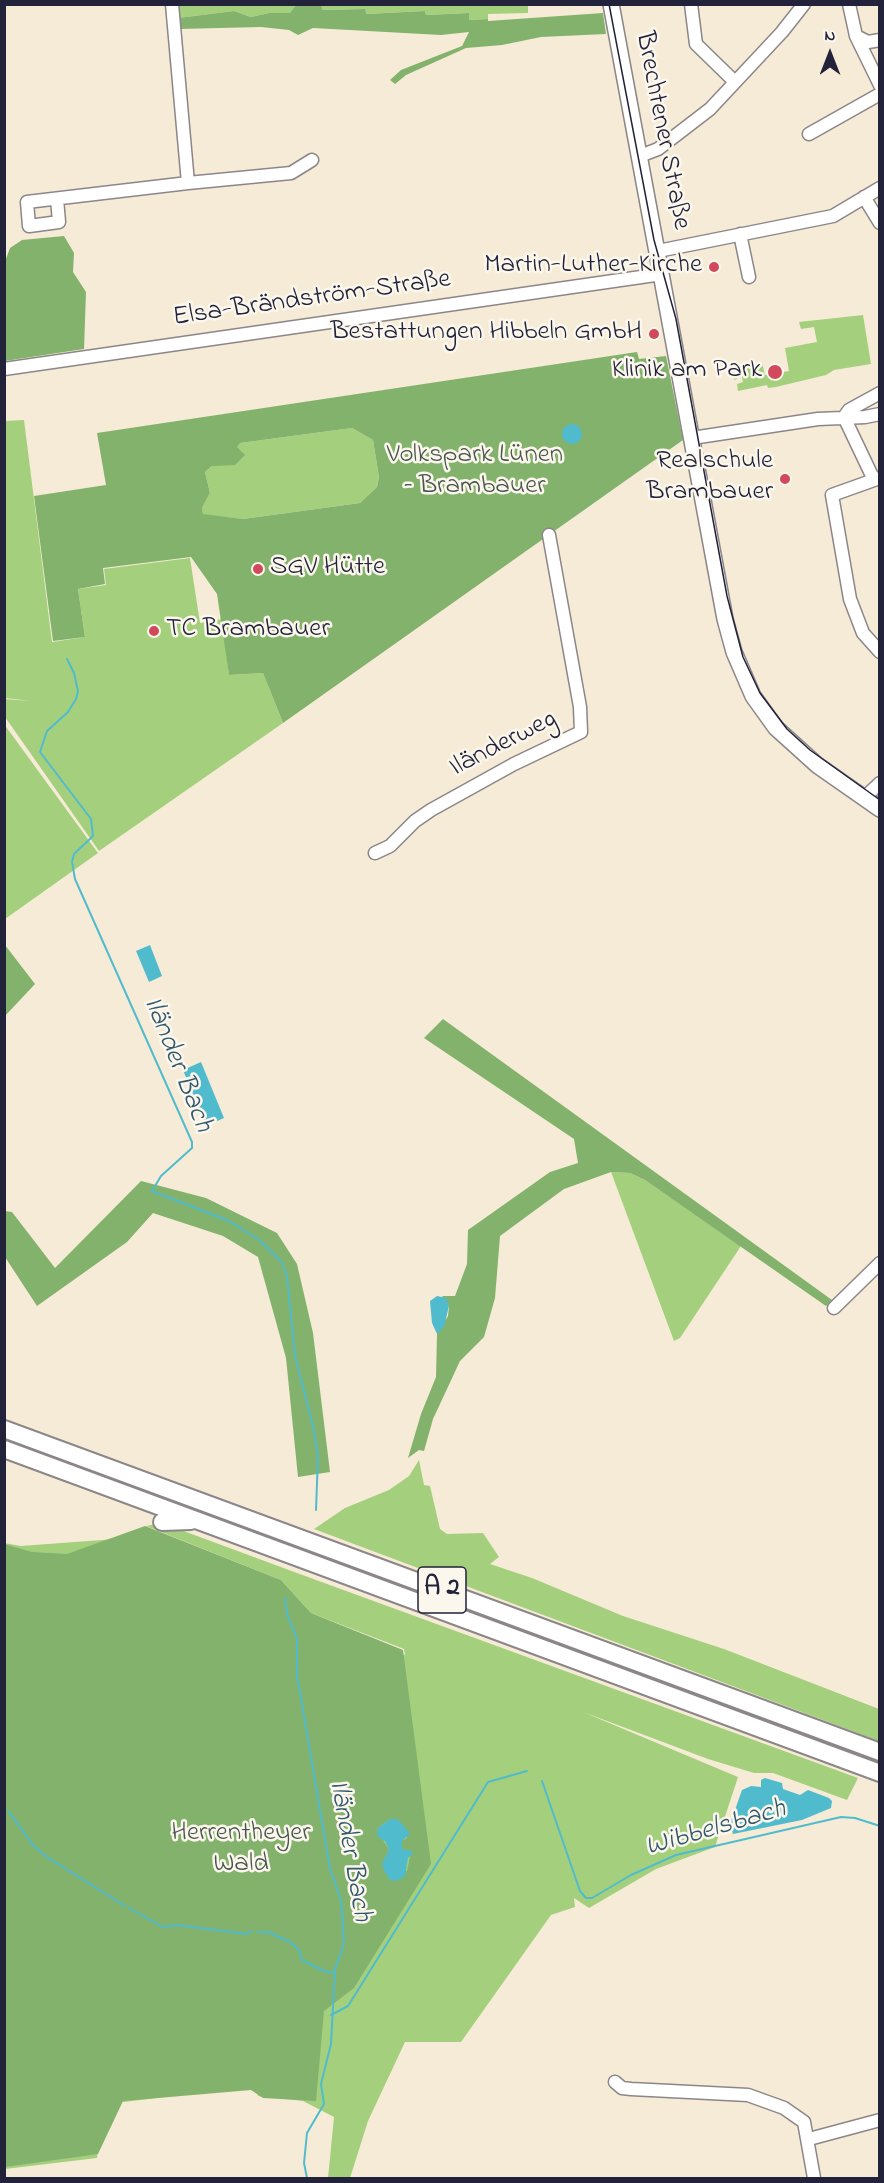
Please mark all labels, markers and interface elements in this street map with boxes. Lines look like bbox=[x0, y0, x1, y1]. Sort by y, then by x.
north arrow bbox=[800, 24, 860, 84]
text: N bbox=[825, 24, 835, 48]
street label: Brechtener Straße bbox=[626, 29, 696, 233]
place label: Martin-Luther-Kirche bbox=[484, 251, 702, 283]
marker: Martin-Luther-Kirche bbox=[707, 260, 721, 274]
street label: Elsa-Brändström-Straße bbox=[171, 264, 453, 336]
place label: Bestattungen Hibbeln GmbH bbox=[330, 318, 642, 350]
marker: Bestattungen Hibbeln GmbH bbox=[647, 327, 661, 341]
place label: Klinik am Park bbox=[612, 356, 762, 388]
marker: Klinik am Park bbox=[766, 363, 784, 381]
park label: Volkspark Lünen – Brambauer bbox=[387, 441, 563, 504]
place label: Realschule Brambauer bbox=[646, 447, 773, 510]
marker: Realschule Brambauer bbox=[778, 472, 792, 486]
place label: SGV Hütte bbox=[270, 553, 385, 585]
marker: SGV Hütte bbox=[251, 562, 265, 576]
place label: TC Brambauer bbox=[166, 615, 330, 647]
marker: TC Brambauer bbox=[147, 624, 161, 638]
street label: Iländerweg bbox=[445, 704, 563, 786]
water label: Iländer Bach bbox=[134, 992, 218, 1138]
road number: A 2 bbox=[418, 1567, 466, 1613]
water label: Iländer Bach bbox=[319, 1778, 377, 1924]
water label: Wibbelsbach bbox=[642, 1794, 790, 1866]
park label: Herrentheyer Wald bbox=[171, 1819, 311, 1882]

